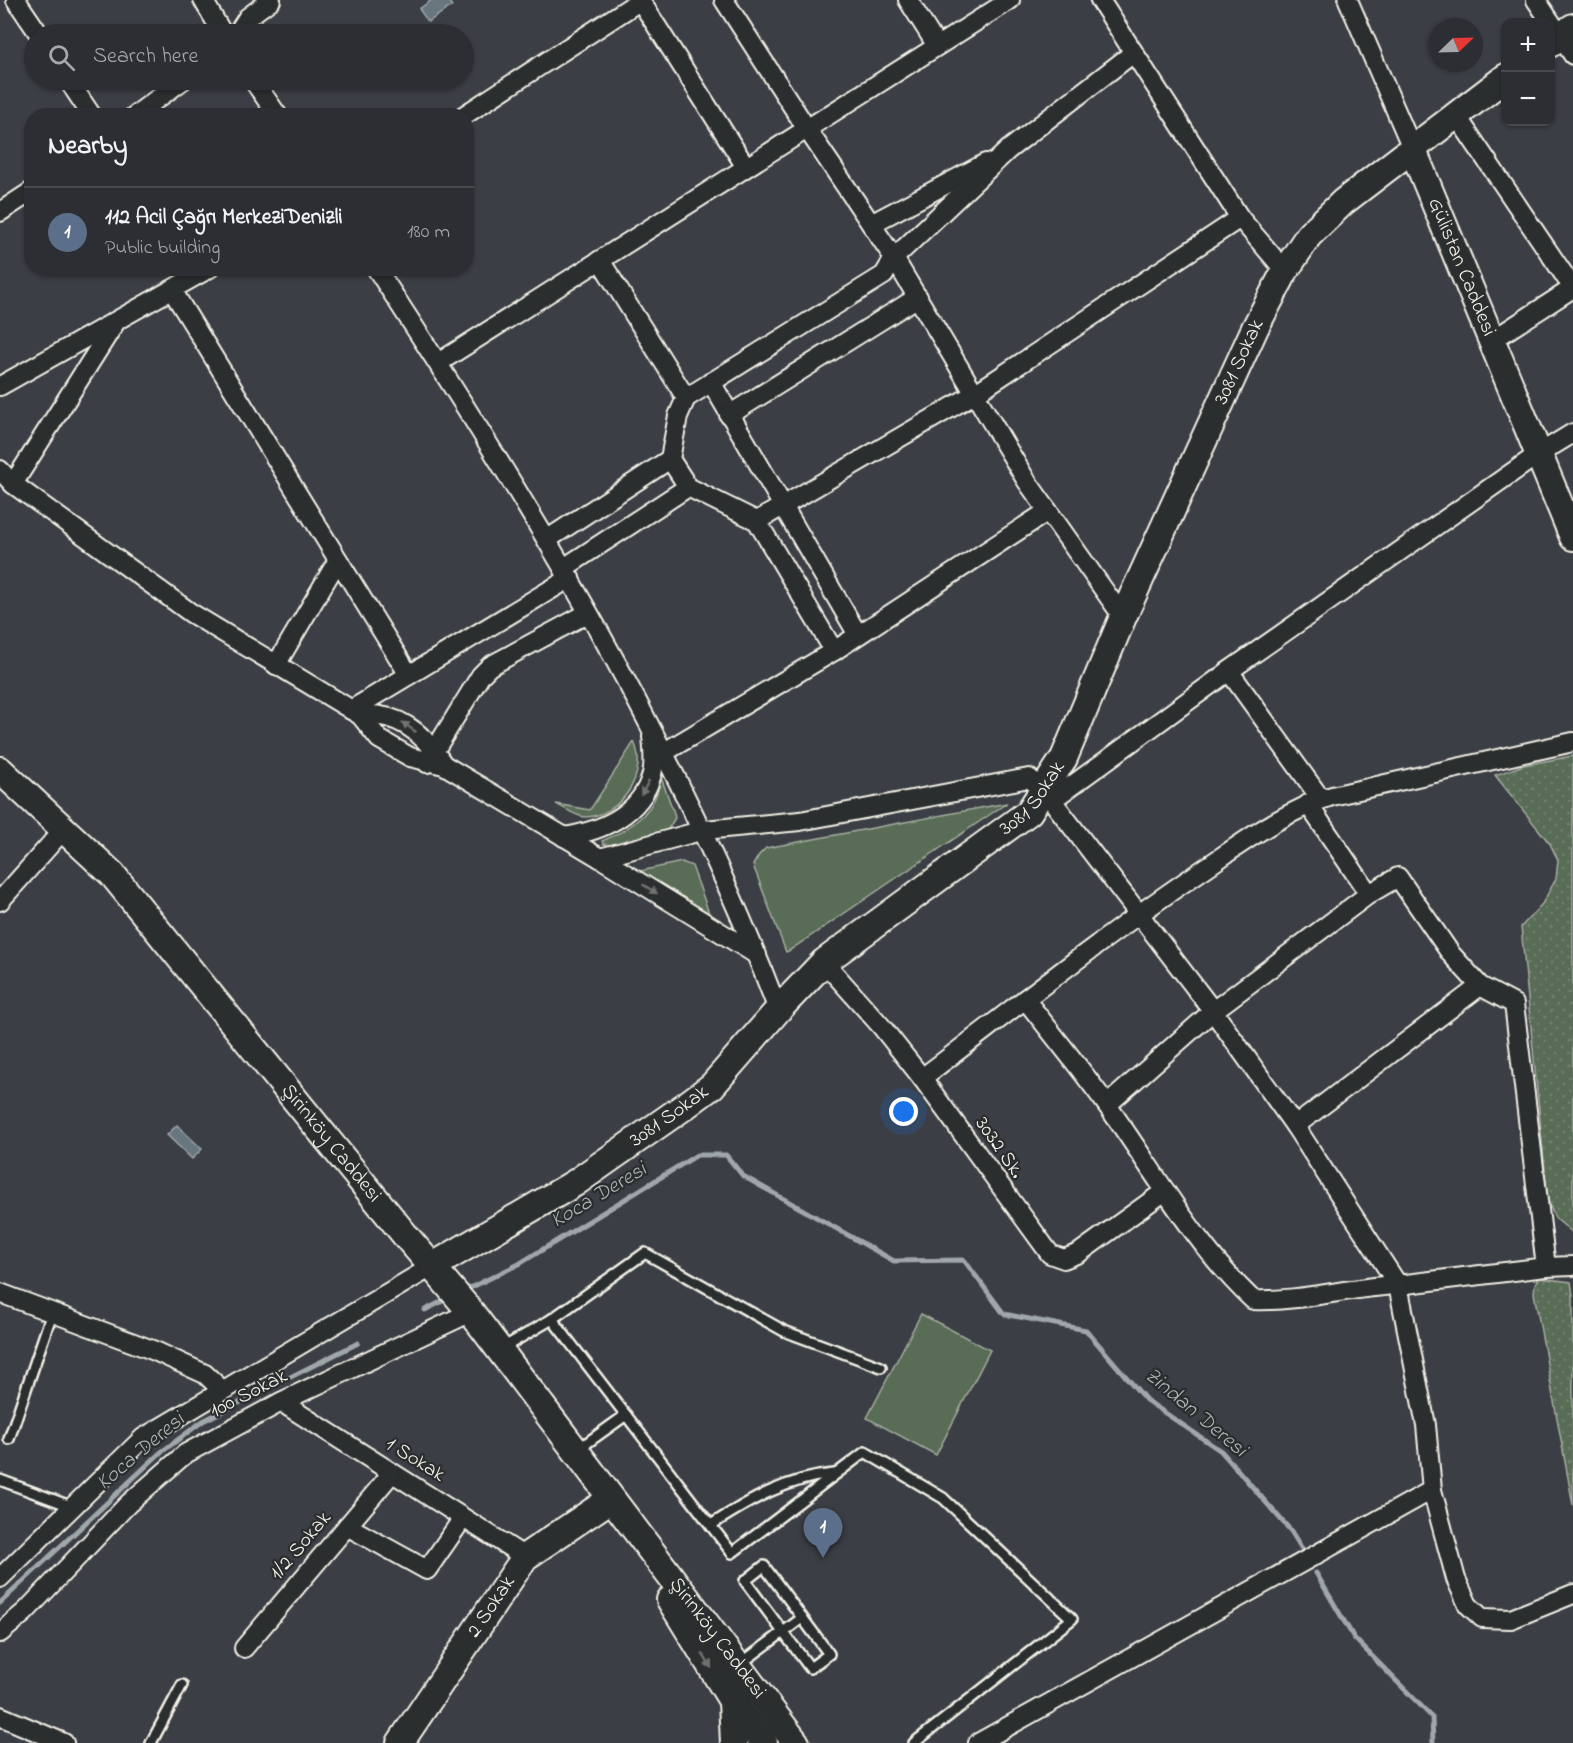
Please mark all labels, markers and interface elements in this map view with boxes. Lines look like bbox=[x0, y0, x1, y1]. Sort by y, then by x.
north arrow bbox=[1429, 18, 1483, 72]
map controls bbox=[1501, 18, 1555, 126]
button: + bbox=[1501, 18, 1555, 72]
search box bbox=[24, 24, 474, 90]
icon: search bbox=[45, 41, 78, 74]
text: Search here bbox=[93, 41, 198, 73]
button: − bbox=[1501, 72, 1555, 126]
text: Nearby bbox=[48, 128, 127, 166]
street label: Gülistan Caddesi bbox=[1419, 193, 1503, 341]
text: 112 Acil Çağrı MerkeziDenizli bbox=[105, 202, 342, 234]
text: 1 bbox=[64, 218, 71, 247]
text: 180 m bbox=[407, 218, 450, 247]
text: Public building bbox=[105, 234, 220, 263]
street label: 3081 Sokak bbox=[1207, 313, 1272, 410]
one-way arrow bbox=[401, 722, 416, 734]
street label: 3081 Sokak bbox=[993, 754, 1074, 844]
one-way arrow bbox=[640, 780, 650, 797]
one-way arrow bbox=[642, 883, 658, 894]
street label: Şirinköy Caddesi bbox=[273, 1078, 388, 1209]
street label: 3081 Sokak bbox=[624, 1078, 716, 1155]
your location bbox=[889, 1097, 918, 1126]
street label: 3032 Sk. bbox=[967, 1111, 1031, 1185]
water label: Koca Deresi bbox=[545, 1154, 655, 1237]
water label: Zindan Deresi bbox=[1137, 1360, 1255, 1467]
street label: 100 Sokak bbox=[205, 1361, 294, 1426]
water label: Koca Deresi bbox=[90, 1404, 194, 1499]
street label: 1 Sokak bbox=[379, 1430, 451, 1490]
street label: 1/2 Sokak bbox=[263, 1504, 339, 1587]
pin: 1 bbox=[804, 1508, 842, 1558]
street label: 2 Sokak bbox=[460, 1569, 524, 1644]
street label: Şirinköy Caddesi bbox=[661, 1571, 773, 1705]
one-way arrow bbox=[701, 1653, 712, 1669]

